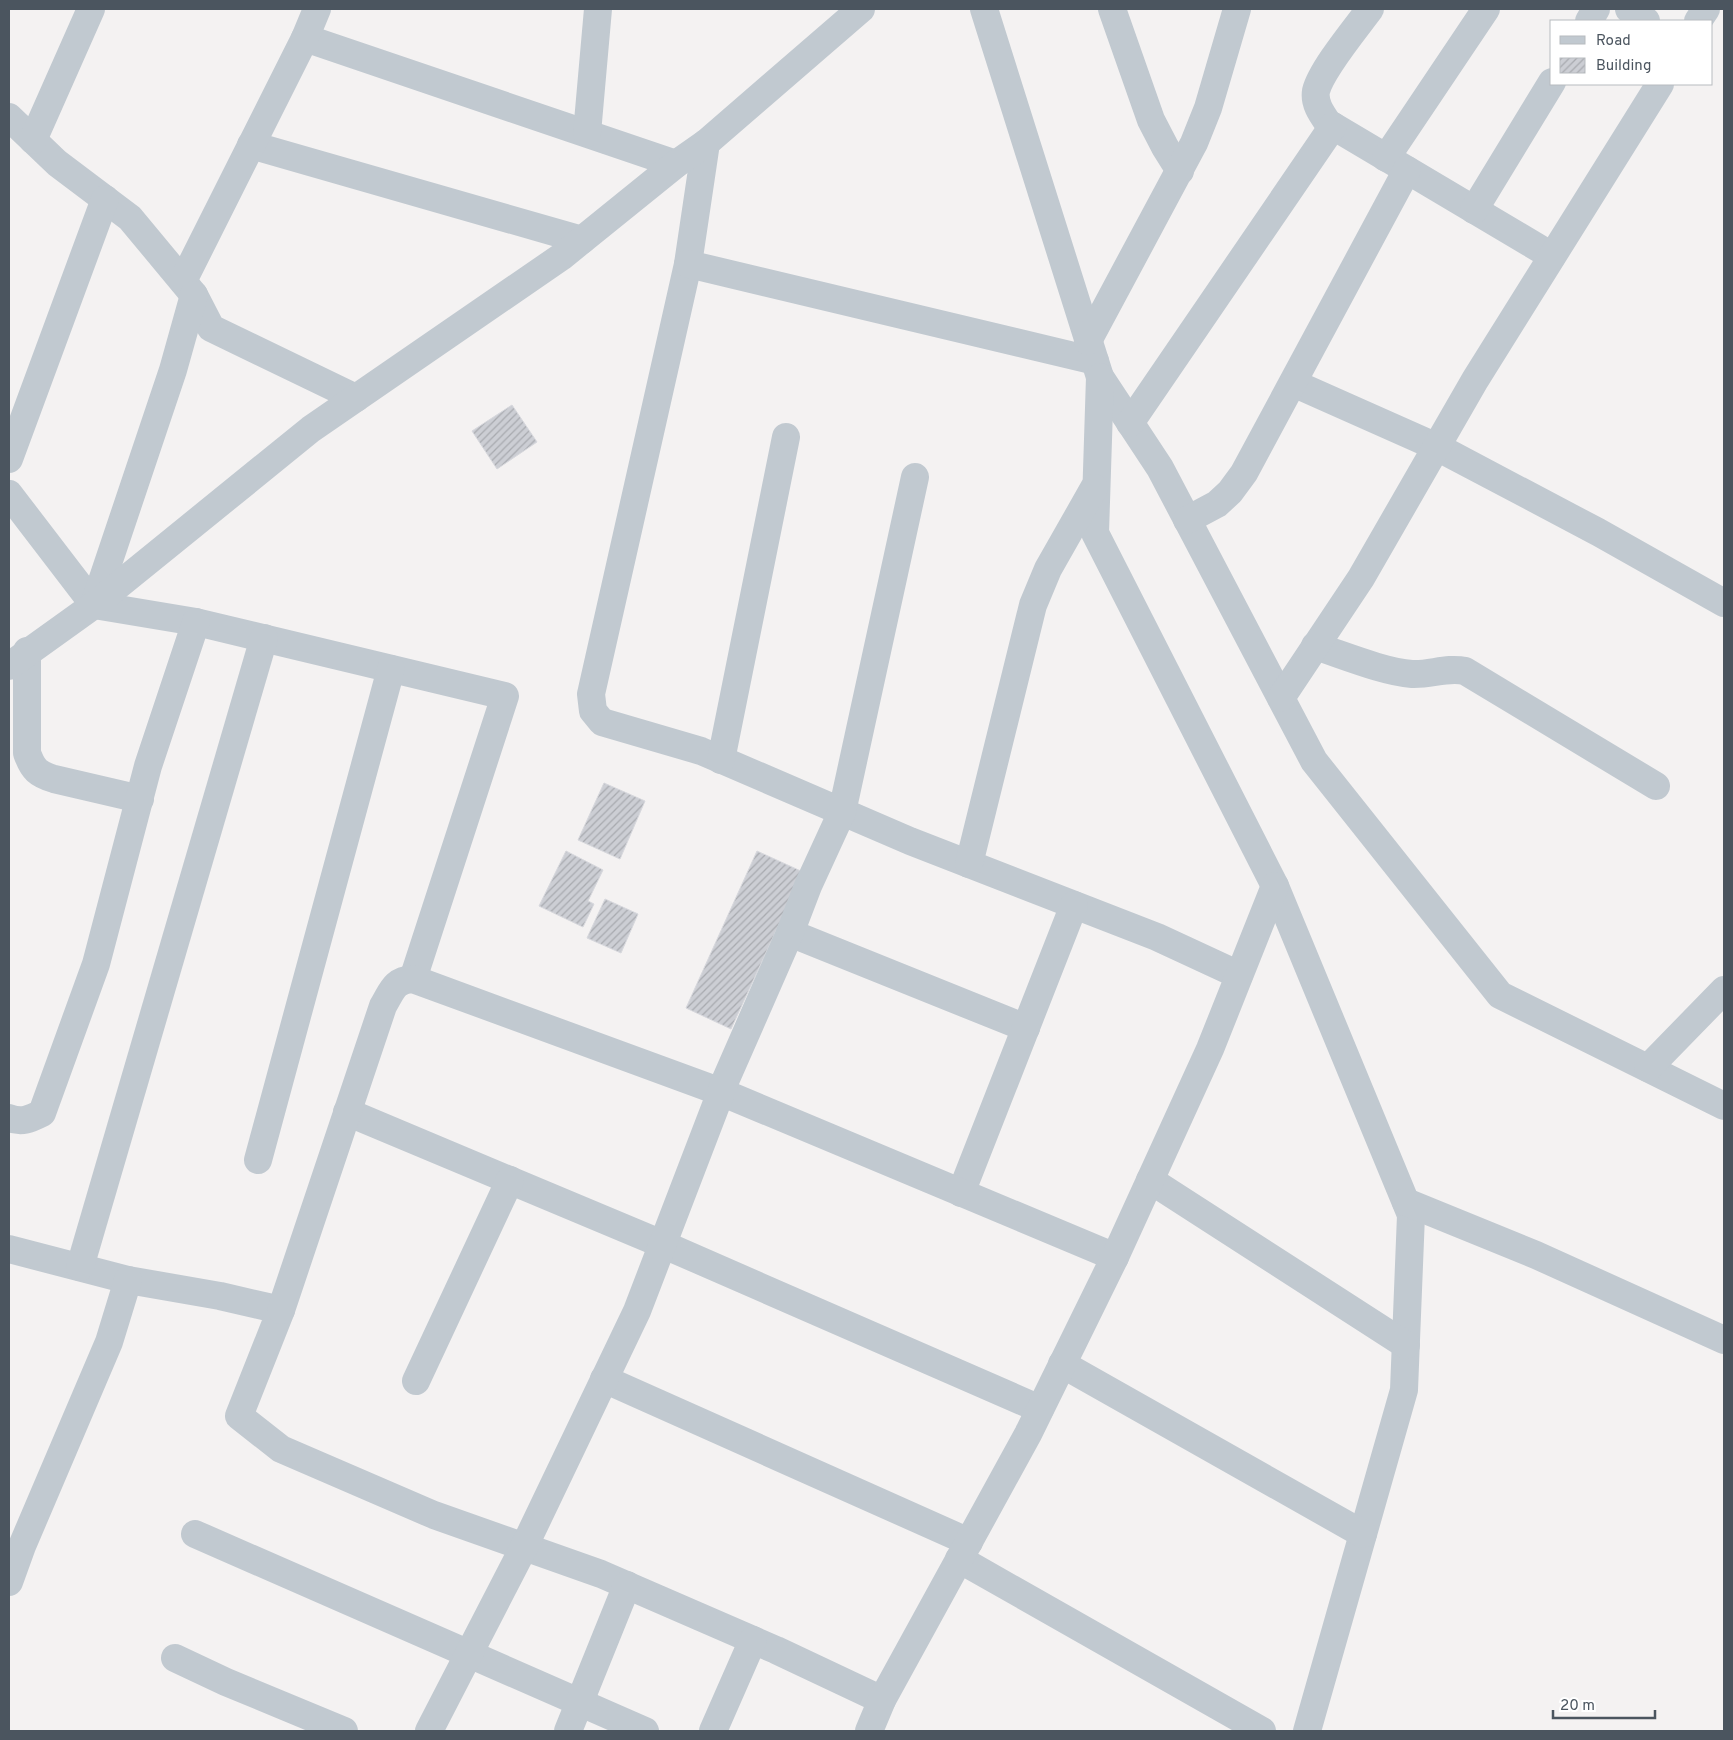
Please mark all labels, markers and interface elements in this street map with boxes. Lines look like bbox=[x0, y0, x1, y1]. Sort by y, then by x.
legend bbox=[1550, 20, 1713, 85]
text: Road bbox=[1596, 32, 1631, 51]
text: Building bbox=[1596, 57, 1651, 76]
scale bar bbox=[1553, 1688, 1656, 1720]
text: 20 m bbox=[1560, 1697, 1595, 1716]

